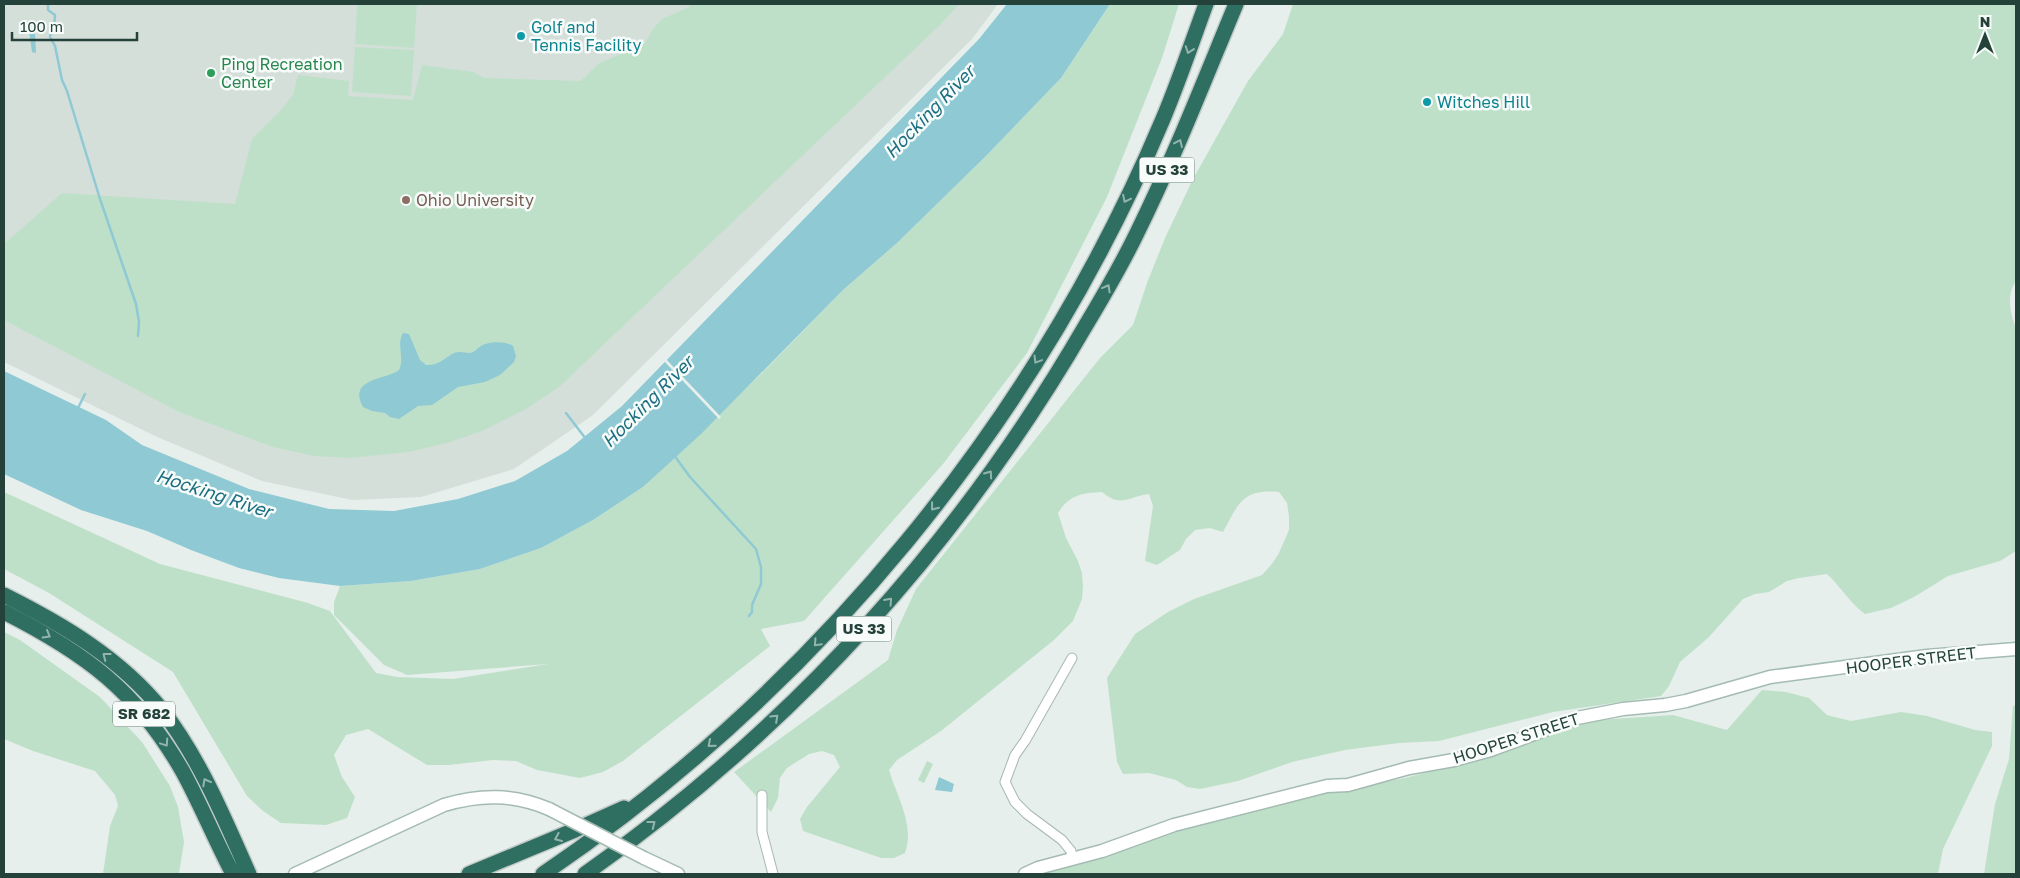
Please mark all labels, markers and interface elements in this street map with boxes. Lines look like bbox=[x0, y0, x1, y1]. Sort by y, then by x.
scale bar bbox=[12, 10, 138, 42]
north arrow bbox=[1960, 10, 2010, 60]
text: N bbox=[1980, 13, 1990, 30]
text: 100 m bbox=[20, 17, 63, 35]
place label: Golf and Tennis Facility bbox=[531, 17, 642, 55]
marker: Golf and Tennis Facility bbox=[515, 30, 527, 42]
one-way arrow bbox=[1185, 45, 1195, 53]
place label: Ping Recreation Center bbox=[221, 54, 343, 92]
water label: Hocking River bbox=[880, 58, 981, 162]
marker: Ping Recreation Center bbox=[205, 67, 217, 79]
place label: Witches Hill bbox=[1437, 92, 1530, 112]
marker: Witches Hill bbox=[1421, 96, 1433, 108]
one-way arrow bbox=[1173, 139, 1184, 148]
road number: US 33 bbox=[1140, 158, 1194, 182]
place label: Ohio University bbox=[416, 190, 534, 210]
marker: Ohio University bbox=[400, 194, 412, 206]
one-way arrow bbox=[1121, 194, 1132, 203]
one-way arrow bbox=[1101, 284, 1111, 293]
water label: Hocking River bbox=[597, 349, 700, 452]
one-way arrow bbox=[1034, 354, 1044, 363]
water label: Hocking River bbox=[154, 464, 278, 523]
one-way arrow bbox=[983, 470, 992, 480]
one-way arrow bbox=[931, 501, 939, 510]
one-way arrow bbox=[883, 598, 892, 607]
road number: US 33 bbox=[836, 616, 892, 642]
one-way arrow bbox=[41, 628, 50, 638]
one-way arrow bbox=[814, 638, 823, 647]
street label: HOOPER STREET bbox=[1845, 642, 1978, 678]
one-way arrow bbox=[102, 653, 111, 662]
road number: SR 682 bbox=[113, 702, 175, 726]
street label: HOOPER STREET bbox=[1450, 708, 1582, 768]
one-way arrow bbox=[770, 715, 779, 724]
one-way arrow bbox=[159, 738, 168, 747]
one-way arrow bbox=[707, 739, 716, 748]
one-way arrow bbox=[202, 778, 212, 787]
one-way arrow bbox=[647, 821, 656, 830]
one-way arrow bbox=[554, 831, 563, 842]

